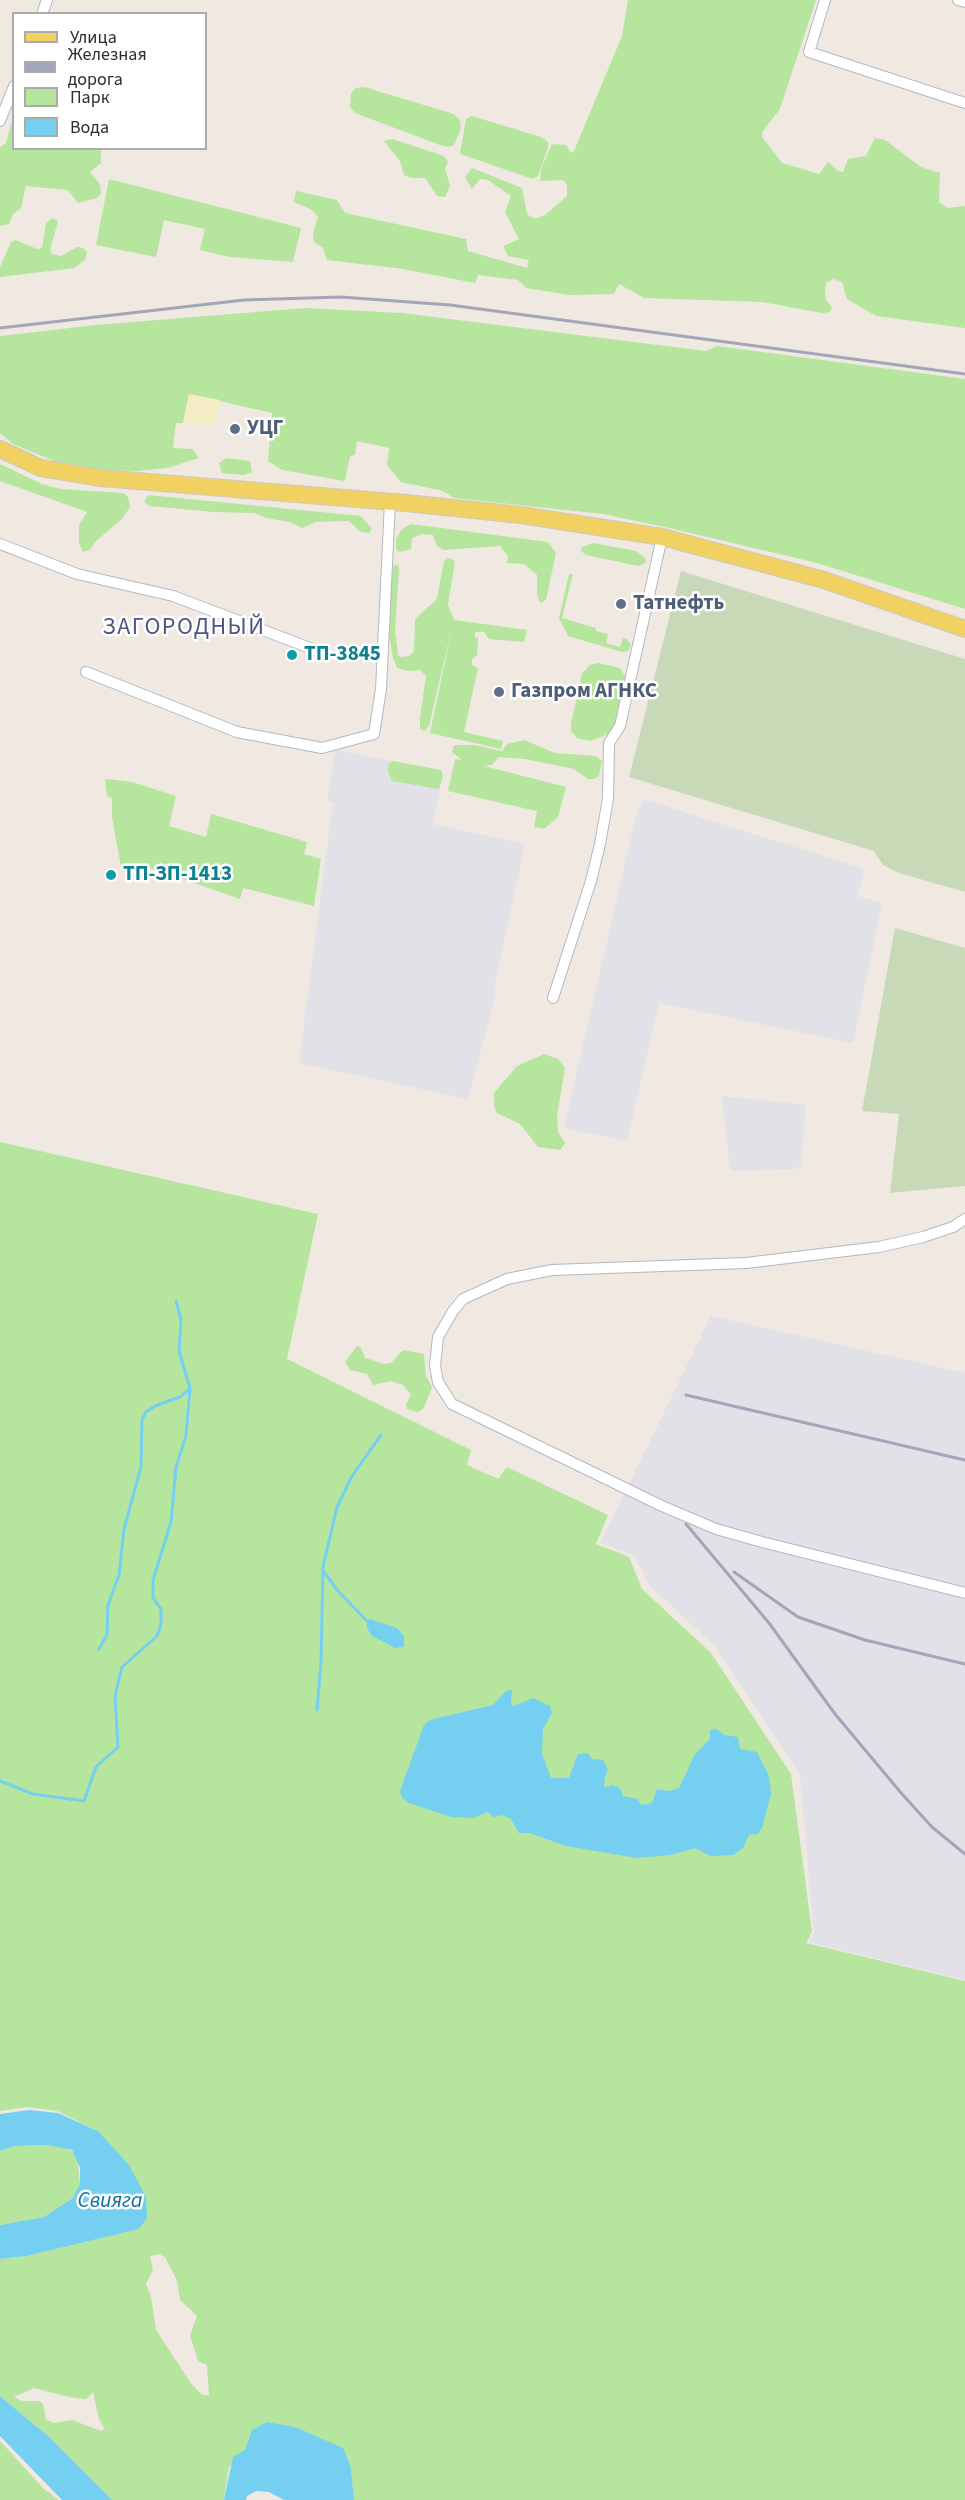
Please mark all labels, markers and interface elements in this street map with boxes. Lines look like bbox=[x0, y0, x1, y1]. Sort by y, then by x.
legend bbox=[12, 12, 207, 150]
text: Улица bbox=[70, 25, 117, 50]
text: Железная дорога bbox=[68, 42, 147, 92]
text: Парк bbox=[70, 85, 110, 110]
text: Вода bbox=[70, 115, 109, 140]
place label: УЦГ bbox=[247, 416, 284, 442]
marker: УЦГ bbox=[228, 422, 242, 436]
place label: Татнефть bbox=[633, 591, 724, 617]
marker: Татнефть bbox=[614, 597, 628, 611]
district label: ЗАГОРОДНЫЙ bbox=[103, 615, 265, 643]
place label: ТП-3845 bbox=[304, 642, 381, 668]
marker: ТП-3845 bbox=[285, 648, 299, 662]
place label: Газпром АГНКС bbox=[511, 679, 657, 705]
marker: Газпром АГНКС bbox=[492, 685, 506, 699]
place label: ТП-ЗП-1413 bbox=[123, 862, 232, 888]
marker: ТП-ЗП-1413 bbox=[104, 868, 118, 882]
water label: Свияга bbox=[78, 2189, 142, 2215]

